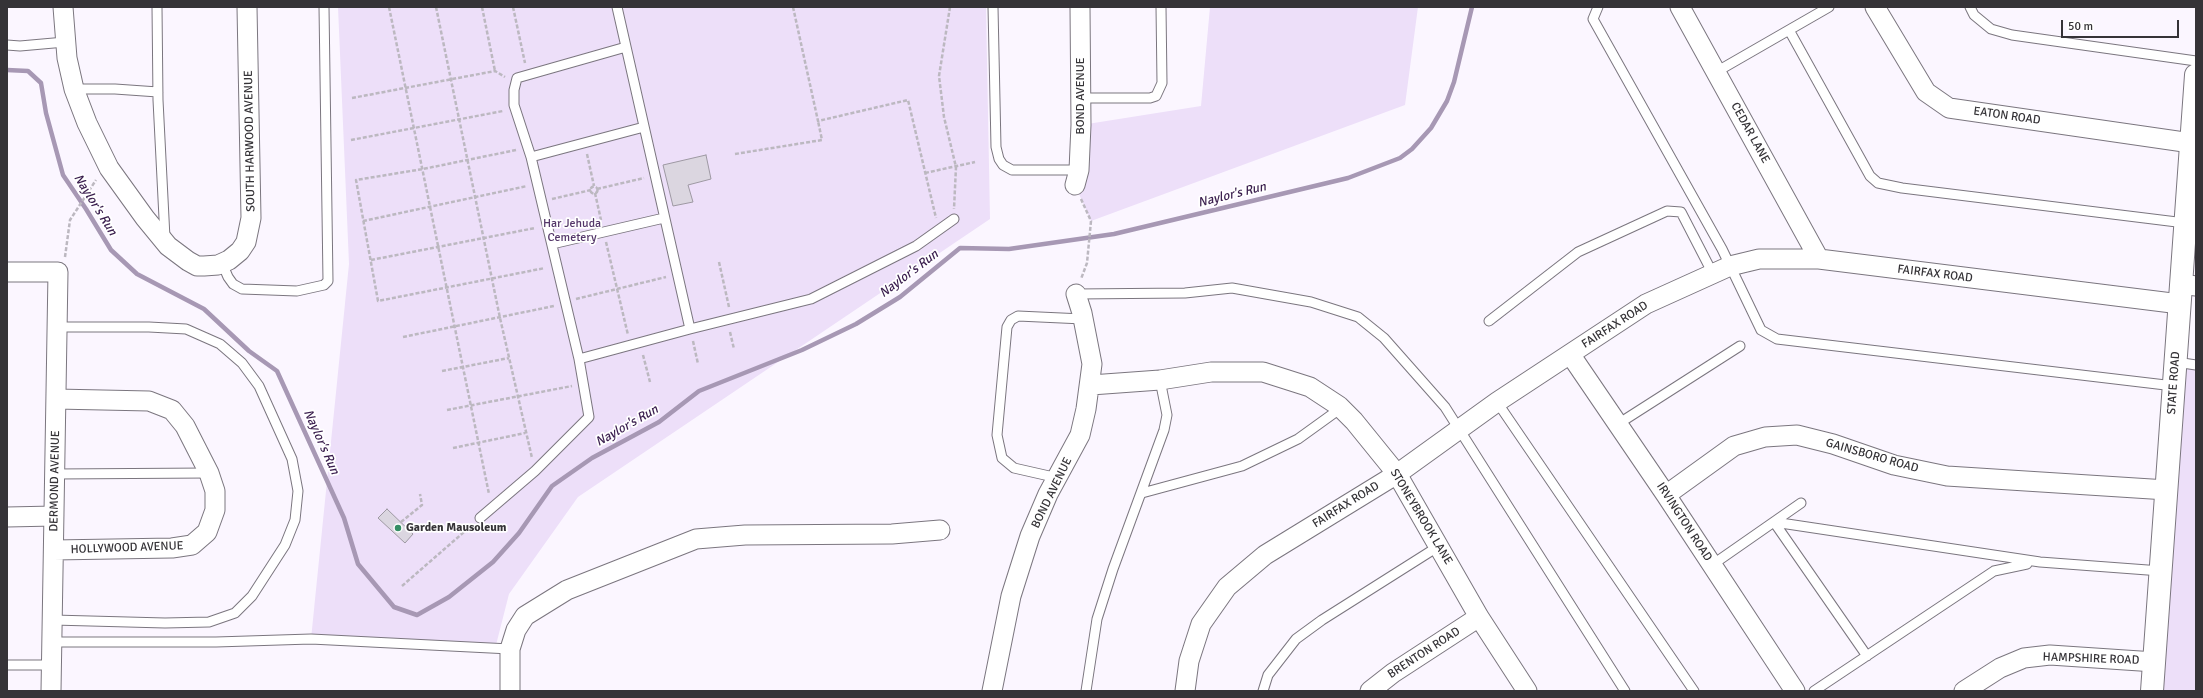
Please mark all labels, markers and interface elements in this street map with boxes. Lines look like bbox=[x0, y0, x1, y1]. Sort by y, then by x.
scale bar bbox=[2063, 12, 2181, 38]
text: 50 m bbox=[2068, 19, 2093, 34]
street label: BOND AVENUE bbox=[1074, 57, 1088, 135]
street label: SOUTH HARWOOD AVENUE bbox=[242, 70, 258, 212]
street label: CEDAR LANE bbox=[1727, 100, 1773, 166]
street label: EATON ROAD bbox=[1973, 104, 2041, 128]
water label: Naylor's Run bbox=[70, 171, 120, 239]
water label: Naylor's Run bbox=[1196, 179, 1268, 211]
park label: Har Jehuda Cemetery bbox=[543, 217, 601, 245]
water label: Naylor's Run bbox=[877, 247, 941, 301]
street label: FAIRFAX ROAD bbox=[1896, 262, 1974, 286]
street label: FAIRFAX ROAD bbox=[1579, 298, 1651, 352]
street label: STATE ROAD bbox=[2165, 351, 2183, 415]
water label: Naylor's Run bbox=[593, 402, 661, 450]
water label: Naylor's Run bbox=[300, 407, 342, 477]
street label: DERMOND AVENUE bbox=[47, 430, 63, 532]
street label: GAINSBORO ROAD bbox=[1824, 436, 1920, 476]
street label: BOND AVENUE bbox=[1029, 455, 1075, 531]
street label: STONEYBROOK LANE bbox=[1387, 467, 1455, 567]
street label: FAIRFAX ROAD bbox=[1310, 479, 1382, 531]
street label: IRVINGTON ROAD bbox=[1653, 480, 1715, 564]
place label: Garden Mausoleum bbox=[406, 521, 506, 535]
marker: Garden Mausoleum bbox=[393, 523, 403, 533]
street label: HOLLYWOOD AVENUE bbox=[70, 539, 184, 557]
street label: BRENTON ROAD bbox=[1385, 624, 1463, 682]
street label: HAMPSHIRE ROAD bbox=[2042, 650, 2140, 668]

